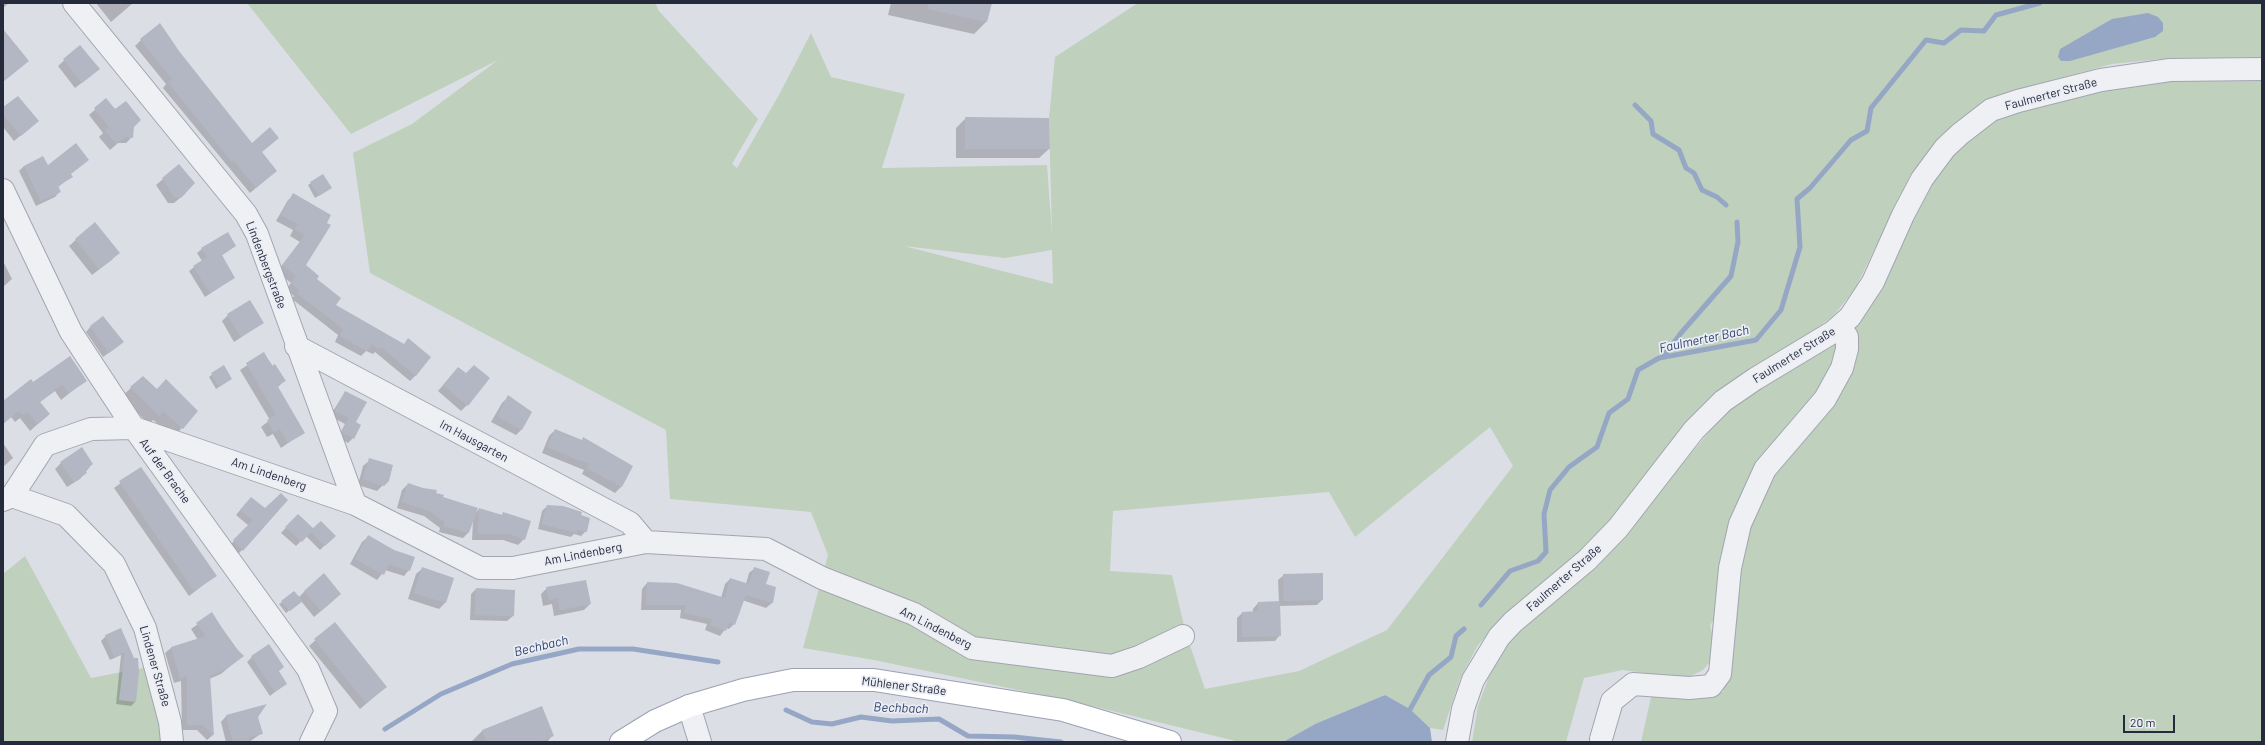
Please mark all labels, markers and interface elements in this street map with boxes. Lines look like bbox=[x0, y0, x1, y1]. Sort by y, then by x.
street label: Faulmerter Straße bbox=[2003, 75, 2099, 113]
street label: Lindenbergstraße bbox=[243, 219, 289, 311]
water label: Faulmerter Bach bbox=[1658, 322, 1750, 356]
street label: Faulmerter Straße bbox=[1750, 324, 1838, 386]
street label: Im Hausgarten bbox=[437, 417, 511, 465]
street label: Auf der Brache bbox=[137, 436, 193, 506]
street label: Am Lindenberg bbox=[229, 454, 309, 494]
street label: Am Lindenberg bbox=[543, 539, 623, 569]
street label: Faulmerter Straße bbox=[1523, 541, 1605, 615]
street label: Am Lindenberg bbox=[898, 604, 974, 652]
street label: Lindener Straße bbox=[137, 624, 173, 708]
water label: Bechbach bbox=[512, 632, 570, 660]
street label: Mühlener Straße bbox=[861, 674, 947, 698]
water label: Bechbach bbox=[873, 699, 929, 717]
scale bar bbox=[2125, 707, 2177, 733]
text: 20 m bbox=[2130, 715, 2156, 729]

